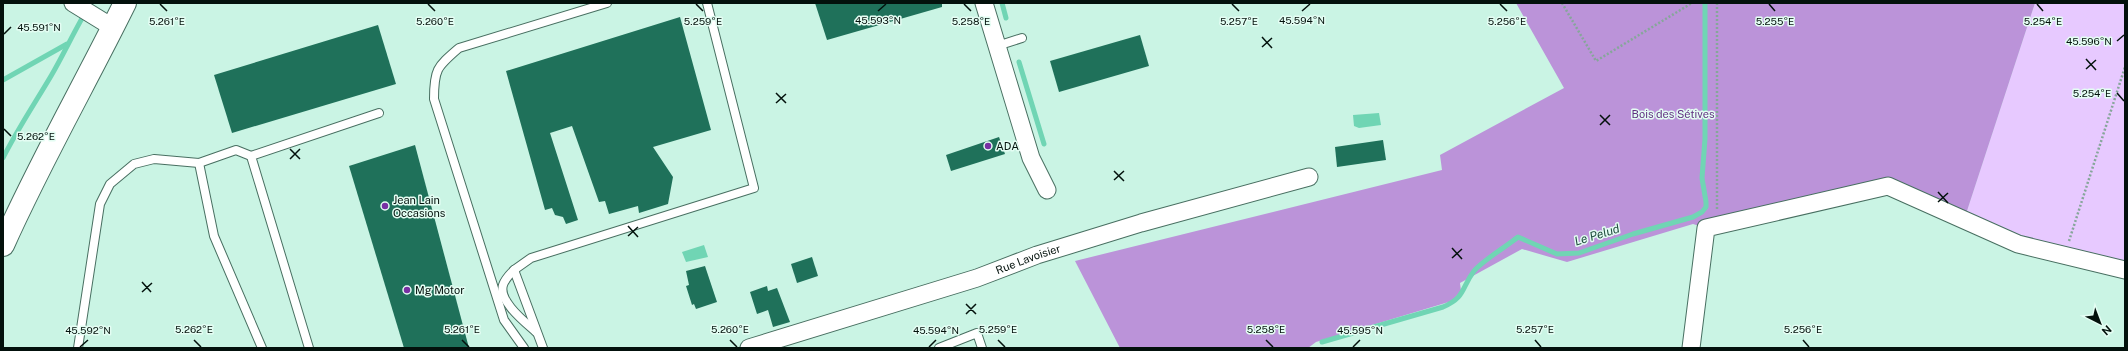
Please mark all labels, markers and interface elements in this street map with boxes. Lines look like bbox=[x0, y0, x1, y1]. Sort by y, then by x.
text: 45.593°N bbox=[855, 14, 901, 26]
text: 45.594°N bbox=[1279, 14, 1325, 26]
text: 5.261°E bbox=[149, 15, 185, 27]
text: 5.260°E bbox=[416, 15, 454, 27]
text: 5.259°E bbox=[684, 15, 722, 27]
text: 5.258°E bbox=[952, 15, 990, 27]
text: 5.257°E bbox=[1220, 15, 1258, 27]
text: 5.256°E bbox=[1488, 15, 1526, 27]
text: 5.255°E bbox=[1756, 15, 1794, 27]
text: 5.254°E bbox=[2024, 15, 2062, 27]
text: 45.591°N bbox=[17, 21, 61, 33]
text: 45.596°N bbox=[2066, 35, 2112, 47]
text: 5.254°E bbox=[2073, 87, 2111, 99]
park label: Bois des Sétives bbox=[1632, 108, 1715, 120]
text: 5.262°E bbox=[17, 130, 55, 142]
place label: ADA bbox=[996, 140, 1019, 152]
marker: ADA bbox=[983, 141, 993, 151]
place label: Jean Lain Occasions bbox=[393, 194, 446, 219]
marker: Jean Lain Occasions bbox=[380, 201, 390, 211]
water label: Le Pelud bbox=[1573, 221, 1621, 249]
street label: Rue Lavoisier bbox=[994, 242, 1062, 276]
place label: Mg Motor bbox=[415, 284, 464, 296]
marker: Mg Motor bbox=[402, 285, 412, 295]
north arrow bbox=[2080, 303, 2120, 343]
text: 5.262°E bbox=[175, 323, 213, 335]
text: 5.261°E bbox=[444, 323, 480, 335]
text: 5.260°E bbox=[711, 323, 749, 335]
text: 5.259°E bbox=[979, 323, 1017, 335]
text: 5.258°E bbox=[1247, 323, 1285, 335]
text: 5.257°E bbox=[1516, 323, 1554, 335]
text: 5.256°E bbox=[1784, 323, 1822, 335]
text: N bbox=[2099, 323, 2114, 338]
text: 45.592°N bbox=[65, 324, 111, 336]
text: 45.594°N bbox=[913, 324, 959, 336]
text: 45.595°N bbox=[1337, 324, 1383, 336]

